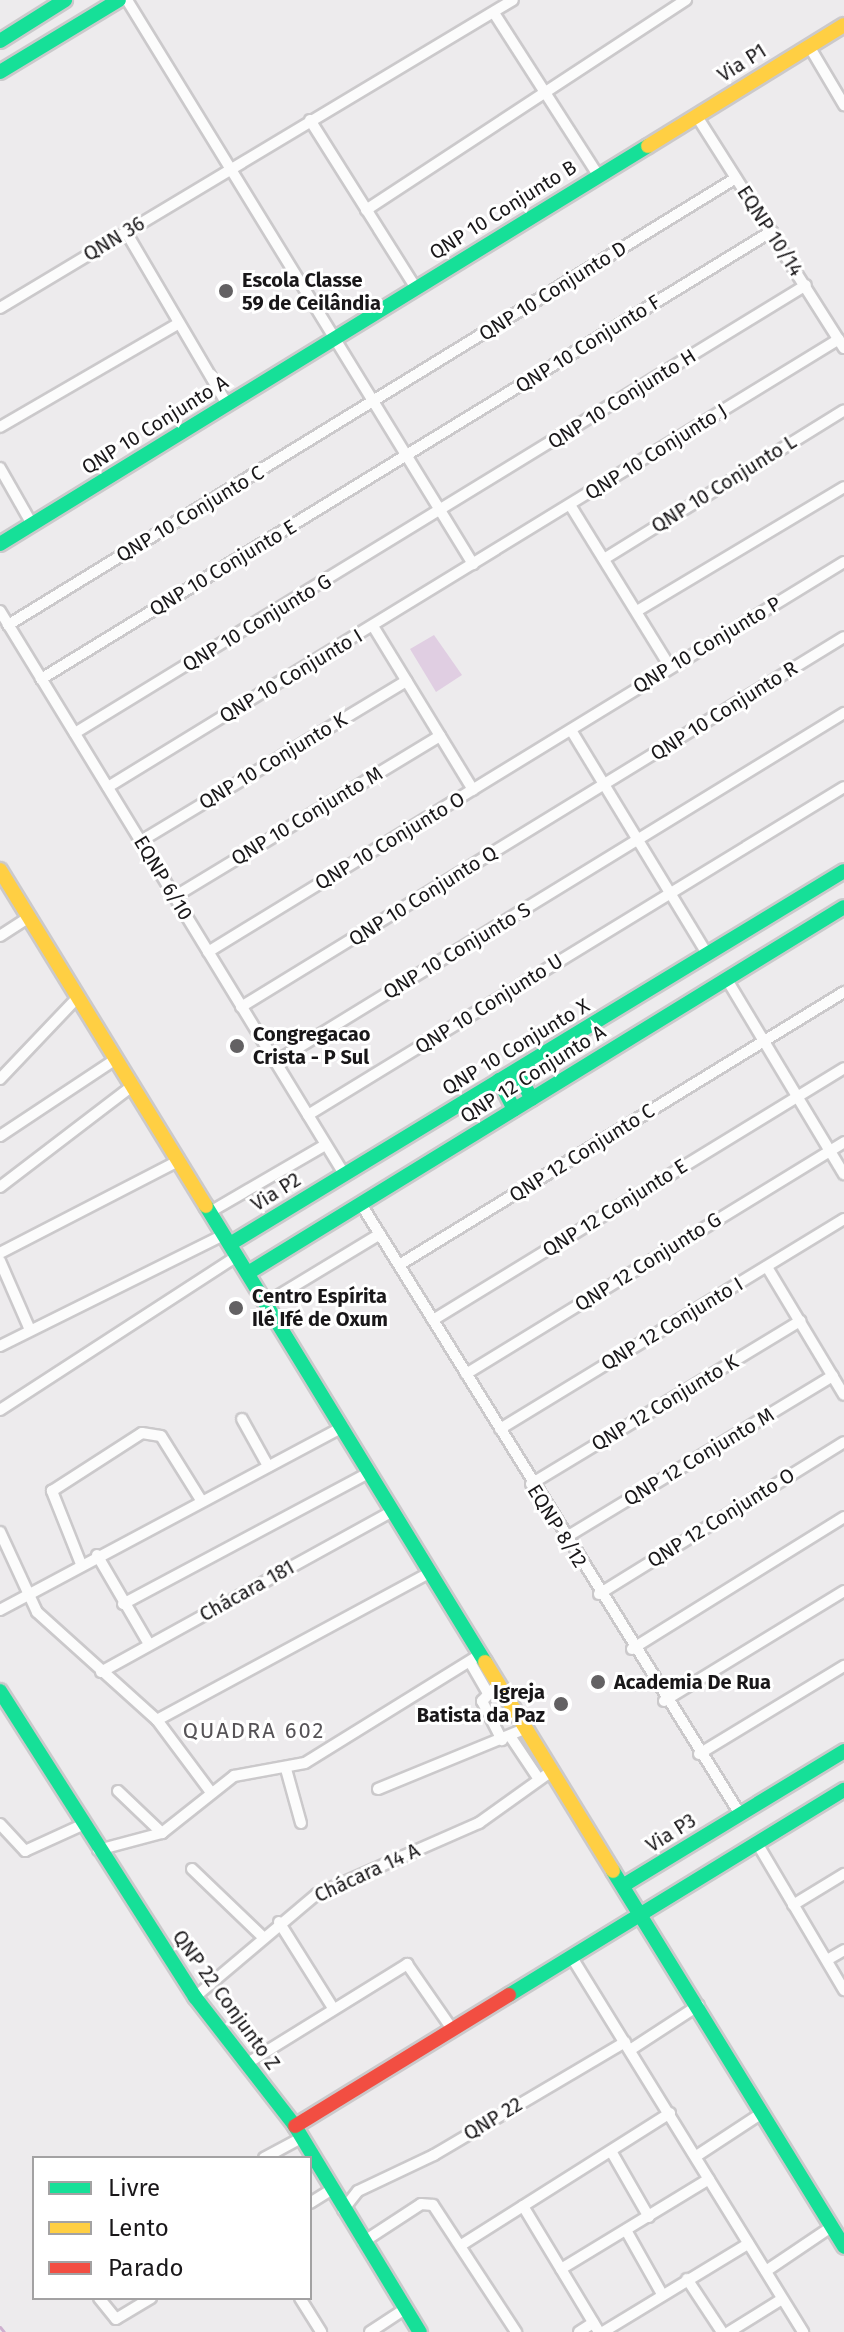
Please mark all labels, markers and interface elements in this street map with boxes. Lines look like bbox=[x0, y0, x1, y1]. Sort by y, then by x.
street label: Via P1 bbox=[713, 39, 771, 87]
street label: QNP 10 Conjunto B bbox=[425, 155, 581, 265]
street label: EQNP 10/14 bbox=[732, 181, 808, 281]
street label: QNN 36 bbox=[79, 211, 149, 267]
street label: QNP 10 Conjunto D bbox=[475, 236, 631, 346]
place label: Escola Classe 59 de Ceilândia bbox=[242, 268, 381, 315]
marker: Escola Classe 59 de Ceilândia bbox=[217, 282, 235, 300]
street label: QNP 10 Conjunto F bbox=[511, 290, 665, 398]
street label: QNP 10 Conjunto H bbox=[543, 344, 701, 454]
street label: QNP 10 Conjunto A bbox=[77, 370, 233, 480]
street label: QNP 10 Conjunto J bbox=[581, 399, 731, 505]
street label: QNP 10 Conjunto L bbox=[647, 430, 801, 538]
street label: QNP 10 Conjunto C bbox=[112, 461, 268, 567]
street label: QNP 10 Conjunto E bbox=[145, 515, 301, 621]
street label: QNP 10 Conjunto G bbox=[178, 569, 336, 677]
street label: QNP 10 Conjunto P bbox=[629, 591, 785, 699]
street label: QNP 10 Conjunto I bbox=[215, 624, 367, 728]
street label: QNP 10 Conjunto R bbox=[646, 656, 802, 766]
street label: QNP 10 Conjunto K bbox=[195, 707, 351, 815]
street label: QNP 10 Conjunto M bbox=[227, 761, 387, 871]
street label: QNP 10 Conjunto O bbox=[311, 787, 469, 895]
street label: EQNP 6/10 bbox=[128, 831, 198, 925]
street label: QNP 10 Conjunto Q bbox=[344, 841, 502, 951]
street label: QNP 10 Conjunto S bbox=[379, 898, 535, 1004]
street label: QNP 10 Conjunto U bbox=[411, 949, 567, 1059]
street label: QNP 10 Conjunto X bbox=[438, 994, 594, 1100]
street label: QNP 12 Conjunto A bbox=[456, 1020, 610, 1128]
place label: Congregacao Crista - P Sul bbox=[253, 1022, 370, 1069]
marker: Congregacao Crista - P Sul bbox=[228, 1037, 246, 1055]
street label: QNP 12 Conjunto C bbox=[505, 1099, 659, 1207]
street label: QNP 12 Conjunto E bbox=[538, 1154, 692, 1262]
street label: Via P2 bbox=[247, 1168, 305, 1216]
street label: QNP 12 Conjunto G bbox=[570, 1207, 726, 1317]
street label: QNP 12 Conjunto I bbox=[597, 1272, 747, 1376]
place label: Centro Espírita Ilé Ifé de Oxum bbox=[252, 1284, 388, 1331]
marker: Centro Espírita Ilé Ifé de Oxum bbox=[227, 1299, 245, 1317]
street label: QNP 12 Conjunto K bbox=[587, 1350, 743, 1456]
street label: QNP 12 Conjunto M bbox=[620, 1403, 778, 1511]
street label: QNP 12 Conjunto O bbox=[643, 1463, 799, 1573]
street label: EQNP 8/12 bbox=[522, 1480, 592, 1572]
street label: Chácara 181 bbox=[195, 1555, 299, 1627]
place label: Academia De Rua bbox=[614, 1670, 771, 1694]
marker: Academia De Rua bbox=[589, 1673, 607, 1691]
place label: Igreja Batista da Paz bbox=[417, 1680, 545, 1727]
marker: Igreja Batista da Paz bbox=[552, 1695, 570, 1713]
district label: QUADRA 602 bbox=[183, 1718, 325, 1744]
street label: Via P3 bbox=[642, 1808, 700, 1858]
street label: Chácara 14 A bbox=[311, 1838, 423, 1908]
street label: QNP 22 Conjunto Z bbox=[167, 1925, 285, 2075]
street label: QNP 22 bbox=[459, 2092, 527, 2146]
legend bbox=[32, 2156, 312, 2300]
text: Livre bbox=[108, 2174, 160, 2202]
text: Lento bbox=[108, 2214, 169, 2242]
text: Parado bbox=[108, 2254, 184, 2282]

